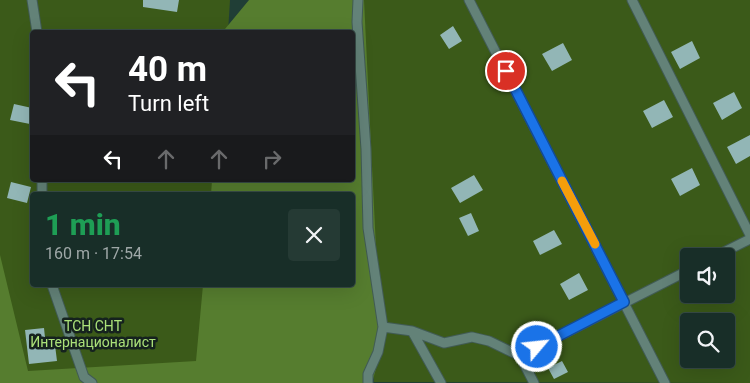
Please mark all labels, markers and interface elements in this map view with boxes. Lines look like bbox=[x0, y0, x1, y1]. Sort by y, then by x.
text: 40 m bbox=[128, 49, 207, 90]
icon: left bbox=[45, 50, 110, 115]
pin bbox=[485, 50, 527, 92]
icon: arrive bbox=[492, 57, 520, 85]
text: Turn left bbox=[128, 91, 209, 116]
icon: left bbox=[99, 145, 127, 173]
icon: ahead bbox=[152, 145, 180, 173]
icon: ahead bbox=[205, 145, 233, 173]
icon: right bbox=[258, 145, 286, 173]
text: 1 min bbox=[45, 207, 121, 242]
button: close bbox=[288, 209, 340, 261]
text: 160 m · 17:54 bbox=[45, 244, 142, 263]
map controls bbox=[680, 248, 735, 368]
button: sound bbox=[680, 248, 735, 303]
button: search bbox=[680, 313, 735, 368]
park label: ТСН СНТ Интернационалист bbox=[30, 318, 156, 350]
position arrow bbox=[510, 320, 562, 372]

